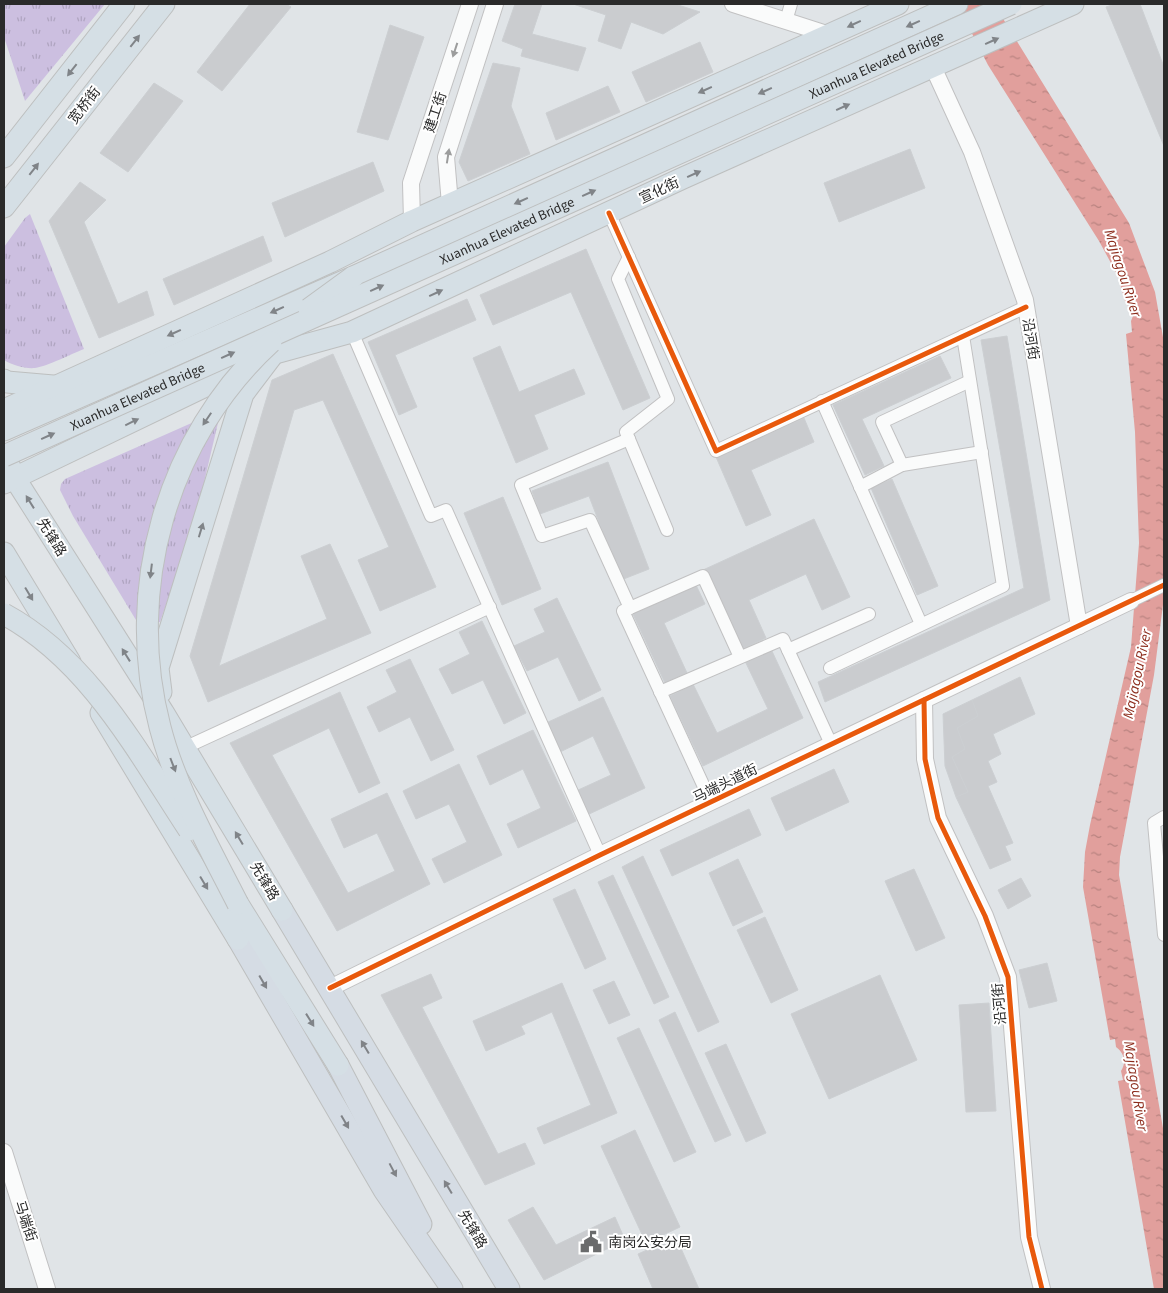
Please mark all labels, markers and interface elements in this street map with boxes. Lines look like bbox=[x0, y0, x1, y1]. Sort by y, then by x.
one-way arrow bbox=[906, 20, 920, 28]
one-way arrow bbox=[847, 21, 861, 29]
street label: Xuanhua Elevated Bridge bbox=[806, 26, 947, 104]
one-way arrow bbox=[129, 35, 140, 48]
one-way arrow bbox=[985, 36, 999, 44]
one-way arrow bbox=[451, 43, 459, 58]
one-way arrow bbox=[67, 63, 77, 77]
street label: 宽桥街 bbox=[64, 83, 106, 128]
one-way arrow bbox=[698, 87, 712, 95]
one-way arrow bbox=[758, 87, 772, 95]
street label: 建工街 bbox=[420, 89, 452, 135]
one-way arrow bbox=[836, 103, 850, 111]
one-way arrow bbox=[444, 147, 452, 163]
one-way arrow bbox=[29, 162, 39, 176]
one-way arrow bbox=[687, 169, 701, 177]
street label: 宣化街 bbox=[636, 173, 683, 209]
one-way arrow bbox=[582, 189, 596, 197]
street label: Xuanhua Elevated Bridge bbox=[436, 192, 578, 270]
one-way arrow bbox=[514, 197, 528, 205]
water label: Majiagou River bbox=[1098, 227, 1147, 321]
one-way arrow bbox=[370, 284, 384, 292]
one-way arrow bbox=[429, 289, 443, 297]
one-way arrow bbox=[270, 307, 284, 315]
street label: 沿河街 bbox=[1017, 317, 1043, 361]
one-way arrow bbox=[167, 329, 181, 337]
one-way arrow bbox=[221, 350, 235, 358]
street label: Xuanhua Elevated Bridge bbox=[67, 358, 208, 436]
one-way arrow bbox=[202, 413, 211, 426]
one-way arrow bbox=[125, 417, 139, 425]
one-way arrow bbox=[41, 431, 55, 439]
one-way arrow bbox=[26, 496, 35, 509]
street label: 先锋路 bbox=[32, 514, 71, 561]
one-way arrow bbox=[198, 522, 206, 537]
one-way arrow bbox=[147, 563, 155, 579]
one-way arrow bbox=[24, 588, 34, 601]
water label: Majiagou River bbox=[1118, 626, 1157, 721]
one-way arrow bbox=[122, 648, 131, 661]
one-way arrow bbox=[169, 758, 177, 772]
street label: 马端头道街 bbox=[690, 760, 761, 808]
one-way arrow bbox=[234, 832, 243, 845]
street label: 先锋路 bbox=[245, 858, 284, 905]
one-way arrow bbox=[200, 877, 209, 890]
one-way arrow bbox=[258, 975, 267, 988]
street label: 沿河街 bbox=[988, 982, 1012, 1026]
one-way arrow bbox=[305, 1013, 315, 1026]
water label: Majiagou River bbox=[1118, 1039, 1153, 1134]
one-way arrow bbox=[361, 1041, 370, 1054]
one-way arrow bbox=[340, 1115, 349, 1129]
one-way arrow bbox=[389, 1163, 397, 1178]
one-way arrow bbox=[444, 1181, 453, 1194]
street label: 马端街 bbox=[9, 1198, 41, 1244]
street label: 先锋路 bbox=[453, 1206, 492, 1253]
public building icon: 南岗公安分局 bbox=[578, 1229, 604, 1255]
place label: 南岗公安分局 bbox=[608, 1233, 692, 1253]

